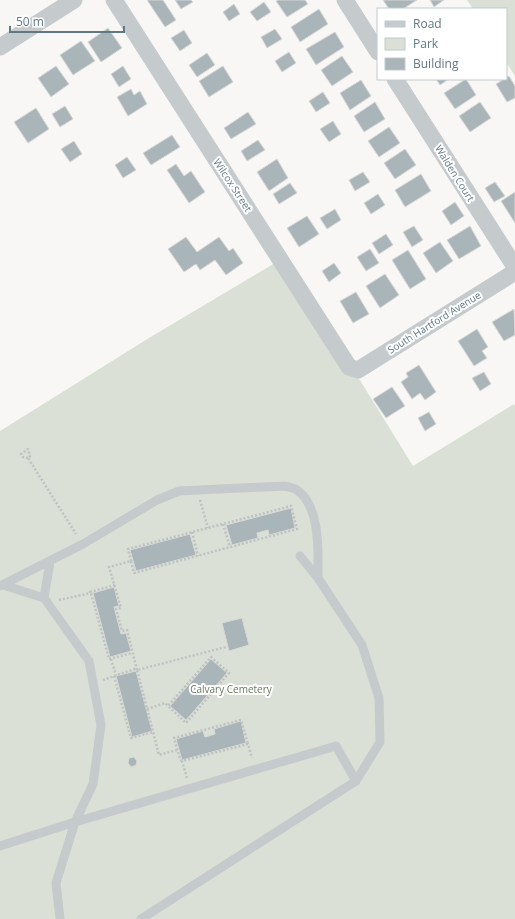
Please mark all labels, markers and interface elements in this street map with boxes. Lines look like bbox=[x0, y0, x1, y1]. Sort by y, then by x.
scale bar bbox=[10, 8, 124, 34]
legend bbox=[377, 8, 507, 80]
text: 50 m bbox=[16, 13, 44, 30]
text: Road bbox=[413, 15, 442, 32]
text: Park bbox=[413, 35, 439, 52]
text: Building bbox=[413, 55, 459, 72]
street label: Walden Court bbox=[432, 142, 478, 204]
street label: Wilcox Street bbox=[211, 156, 256, 215]
street label: South Hartford Avenue bbox=[385, 287, 484, 356]
park label: Calvary Cemetery bbox=[190, 682, 273, 696]

